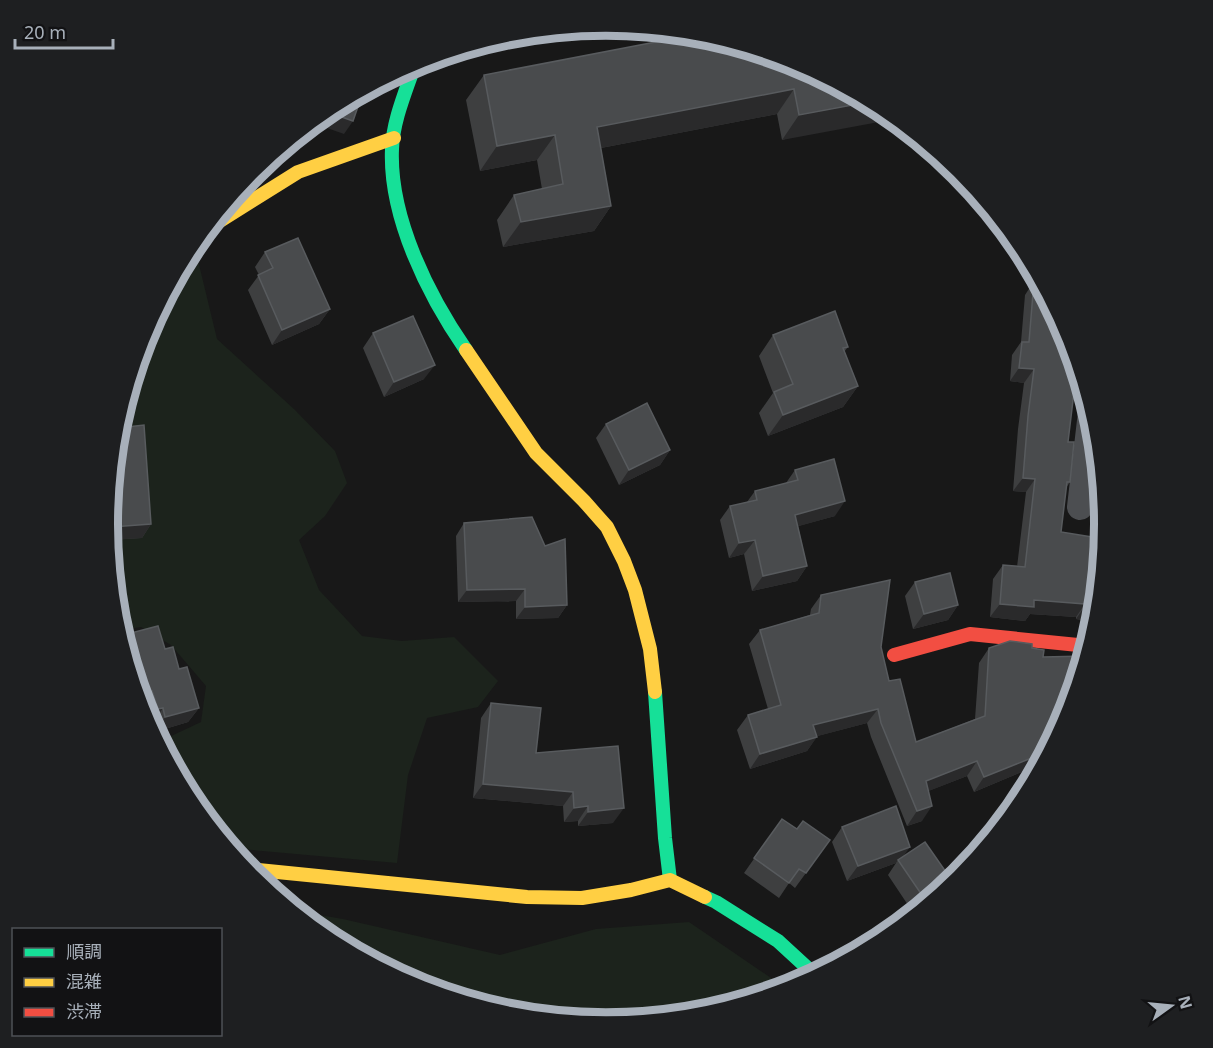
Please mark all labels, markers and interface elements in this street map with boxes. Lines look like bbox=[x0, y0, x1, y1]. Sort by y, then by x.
scale bar bbox=[15, 12, 112, 50]
text: 20 m bbox=[24, 20, 66, 44]
legend bbox=[12, 928, 222, 1036]
text: 順調 bbox=[66, 939, 102, 963]
text: 混雑 bbox=[66, 969, 102, 993]
north arrow bbox=[1141, 976, 1201, 1036]
text: N bbox=[1173, 993, 1198, 1011]
text: 渋滞 bbox=[66, 999, 102, 1023]

